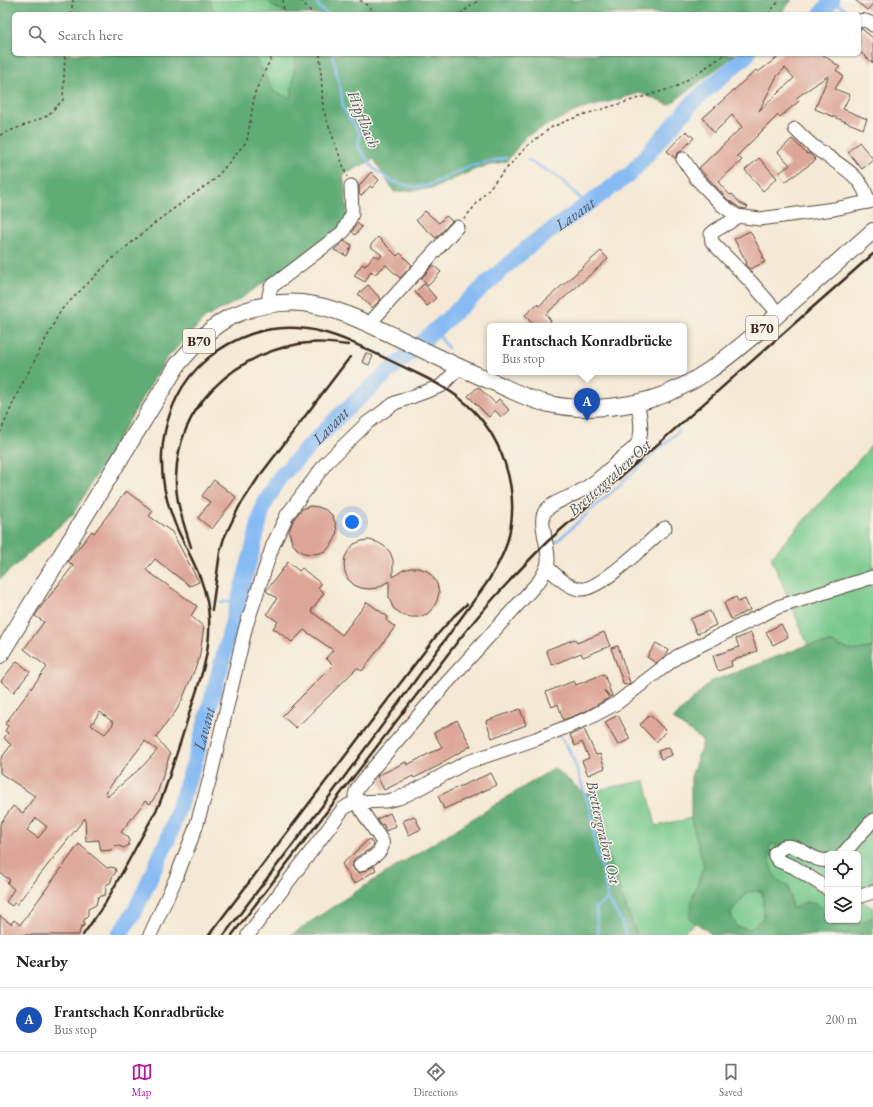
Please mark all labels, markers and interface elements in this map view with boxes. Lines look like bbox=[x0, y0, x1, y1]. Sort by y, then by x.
search box bbox=[12, 12, 861, 56]
icon: search bbox=[26, 23, 48, 45]
text: Search here bbox=[58, 25, 123, 44]
water label: Hipflbach bbox=[342, 86, 385, 151]
water label: Lavant bbox=[550, 192, 600, 236]
road number: B70 bbox=[746, 316, 778, 340]
popup bbox=[487, 323, 687, 375]
road number: B70 bbox=[183, 329, 215, 353]
text: Frantschach Konradbrücke bbox=[502, 331, 672, 350]
text: Bus stop bbox=[502, 350, 545, 367]
pin: A bbox=[574, 388, 600, 421]
water label: Lavant bbox=[307, 401, 354, 450]
water label: Brettergraben Ost bbox=[562, 433, 657, 521]
your location bbox=[342, 512, 362, 532]
water label: Lavant bbox=[188, 703, 220, 754]
water label: Brettergraben Ost bbox=[581, 777, 626, 887]
map controls bbox=[825, 851, 861, 923]
button: locate bbox=[825, 851, 861, 887]
button: layers bbox=[825, 887, 861, 923]
text: Nearby bbox=[16, 950, 68, 972]
text: Frantschach Konradbrücke bbox=[54, 1002, 224, 1021]
text: A bbox=[24, 1011, 34, 1028]
text: 200 m bbox=[826, 1011, 857, 1028]
text: Bus stop bbox=[54, 1021, 97, 1038]
tab: Map bbox=[131, 1061, 153, 1099]
tab: Directions bbox=[414, 1061, 458, 1099]
tab: Saved bbox=[719, 1061, 742, 1099]

